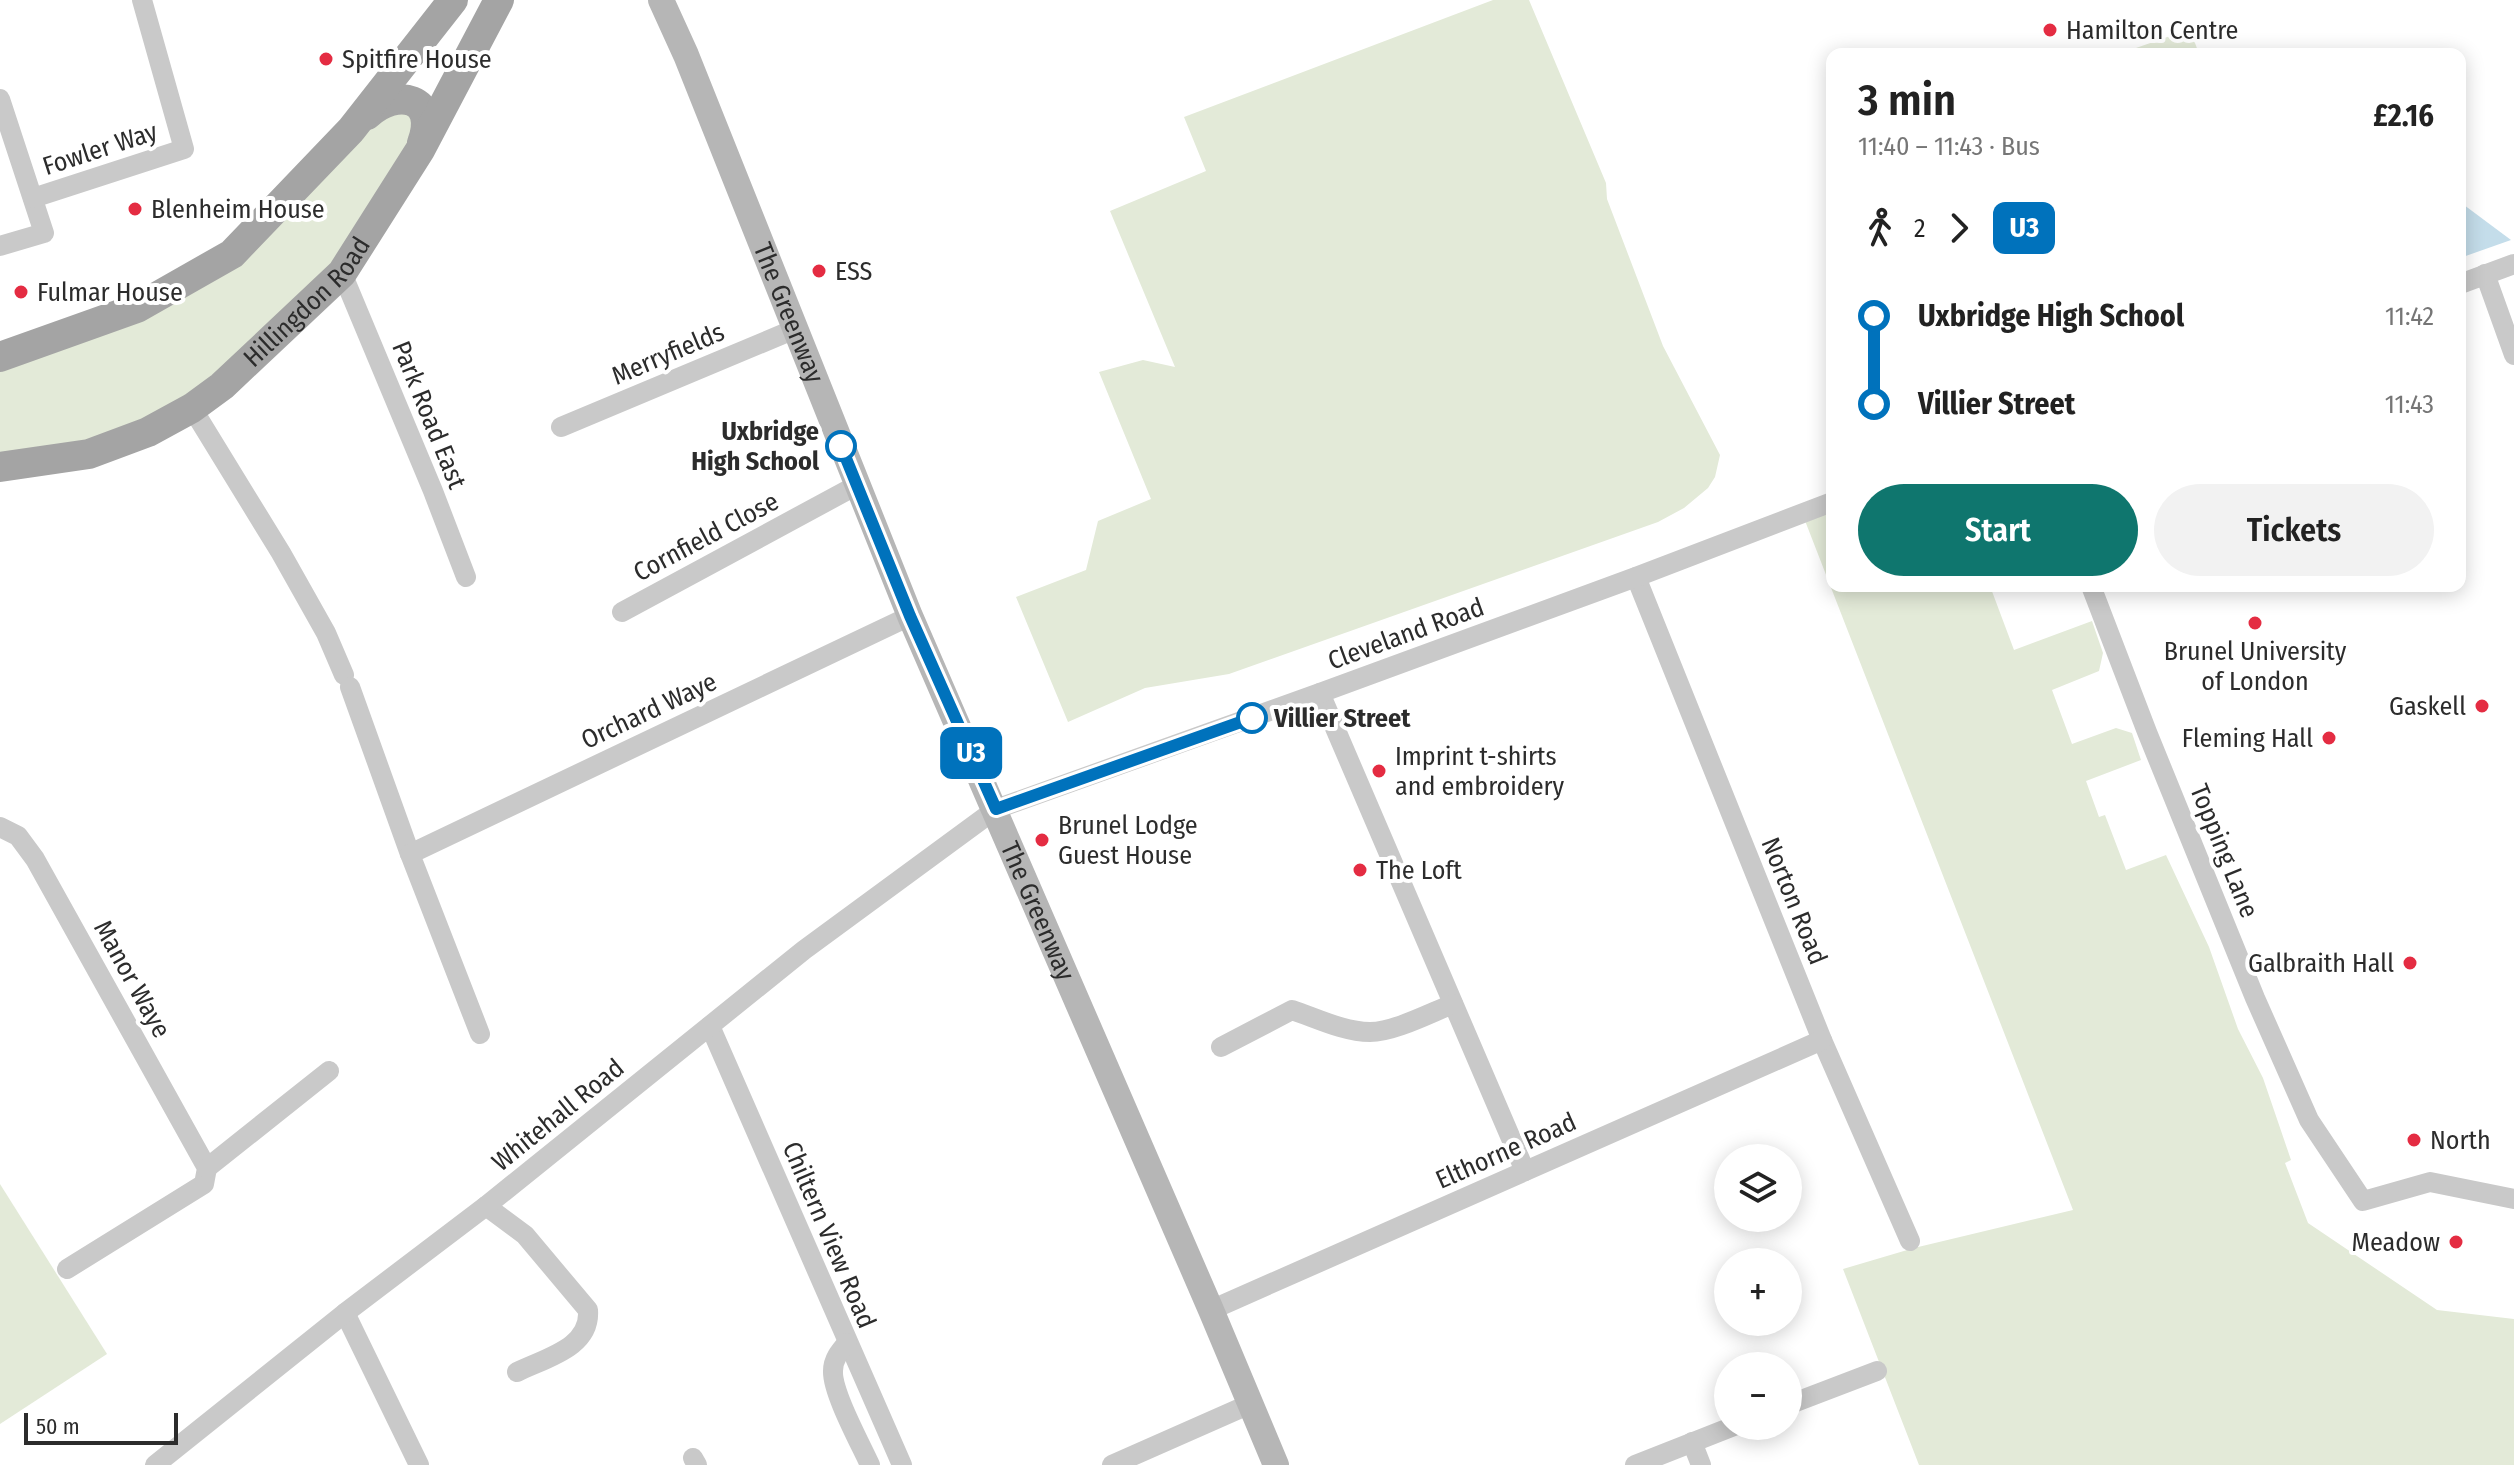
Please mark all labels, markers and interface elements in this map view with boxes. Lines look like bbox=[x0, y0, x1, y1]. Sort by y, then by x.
place label: Hamilton Centre bbox=[2066, 15, 2238, 46]
marker: Hamilton Centre bbox=[2041, 21, 2059, 39]
place label: Spitfire House bbox=[342, 44, 492, 75]
marker: Spitfire House bbox=[317, 50, 335, 68]
text: 3 min bbox=[1858, 74, 1956, 127]
text: £2.16 bbox=[2373, 98, 2434, 134]
street label: Fowler Way bbox=[39, 116, 162, 182]
text: 11:40 – 11:43 · Bus bbox=[1858, 131, 2040, 162]
place label: Blenheim House bbox=[151, 194, 325, 225]
marker: Blenheim House bbox=[126, 200, 144, 218]
icon: walk bbox=[1858, 206, 1902, 250]
icon: forward bbox=[1937, 206, 1981, 250]
text: U3 bbox=[2009, 211, 2039, 244]
text: 2 bbox=[1914, 213, 1925, 244]
street label: Hillingdon Road bbox=[237, 231, 376, 373]
street label: The Greenway bbox=[747, 238, 831, 388]
place label: ESS bbox=[835, 256, 872, 287]
marker: ESS bbox=[810, 262, 828, 280]
place label: Fulmar House bbox=[37, 277, 183, 308]
marker: Fulmar House bbox=[12, 283, 30, 301]
text: Uxbridge High School bbox=[1918, 298, 2184, 334]
text: 11:42 bbox=[2385, 301, 2434, 332]
street label: Merryfields bbox=[607, 316, 729, 392]
street label: Park Road East bbox=[385, 337, 473, 494]
text: Villier Street bbox=[1918, 386, 2075, 422]
text: 11:43 bbox=[2385, 389, 2434, 420]
place label: Uxbridge High School bbox=[691, 416, 820, 477]
marker: Uxbridge High School bbox=[826, 431, 856, 461]
button: Start bbox=[1858, 484, 2138, 576]
button: Tickets bbox=[2154, 484, 2434, 576]
street label: Cornfield Close bbox=[628, 486, 784, 588]
street label: Cleveland Road bbox=[1324, 591, 1488, 677]
marker: Brunel University of London bbox=[2246, 614, 2264, 632]
place label: Brunel University of London bbox=[2164, 636, 2347, 697]
street label: Orchard Waye bbox=[576, 666, 722, 756]
place label: Gaskell bbox=[2389, 691, 2466, 722]
marker: Gaskell bbox=[2473, 697, 2491, 715]
marker: Villier Street bbox=[1237, 703, 1267, 733]
place label: Villier Street bbox=[1273, 703, 1411, 734]
place label: Fleming Hall bbox=[2182, 723, 2313, 754]
line badge: U3 bbox=[935, 727, 1007, 779]
marker: Fleming Hall bbox=[2320, 729, 2338, 747]
text: U3 bbox=[956, 736, 986, 769]
place label: Imprint t-shirts and embroidery bbox=[1395, 741, 1565, 802]
marker: Imprint t-shirts and embroidery bbox=[1370, 762, 1388, 780]
street label: Topping Lane bbox=[2183, 780, 2265, 922]
place label: Brunel Lodge Guest House bbox=[1058, 810, 1198, 871]
marker: Brunel Lodge Guest House bbox=[1033, 831, 1051, 849]
street label: Norton Road bbox=[1755, 833, 1833, 969]
street label: The Greenway bbox=[994, 837, 1082, 985]
place label: The Loft bbox=[1376, 855, 1462, 886]
marker: The Loft bbox=[1351, 861, 1369, 879]
street label: Manor Waye bbox=[87, 915, 177, 1043]
place label: Galbraith Hall bbox=[2248, 948, 2394, 979]
marker: Galbraith Hall bbox=[2401, 954, 2419, 972]
street label: Whitehall Road bbox=[486, 1052, 630, 1178]
street label: Elthorne Road bbox=[1431, 1106, 1581, 1196]
place label: North bbox=[2430, 1125, 2491, 1156]
marker: North bbox=[2405, 1131, 2423, 1149]
street label: Chiltern View Road bbox=[776, 1137, 882, 1333]
map controls bbox=[1714, 1144, 1802, 1440]
button: layers bbox=[1714, 1144, 1802, 1232]
place label: Meadow bbox=[2352, 1227, 2440, 1258]
marker: Meadow bbox=[2447, 1233, 2465, 1251]
button: + bbox=[1714, 1248, 1802, 1336]
button: − bbox=[1714, 1352, 1802, 1440]
scale bar bbox=[24, 1409, 178, 1445]
text: 50 m bbox=[36, 1413, 80, 1440]

